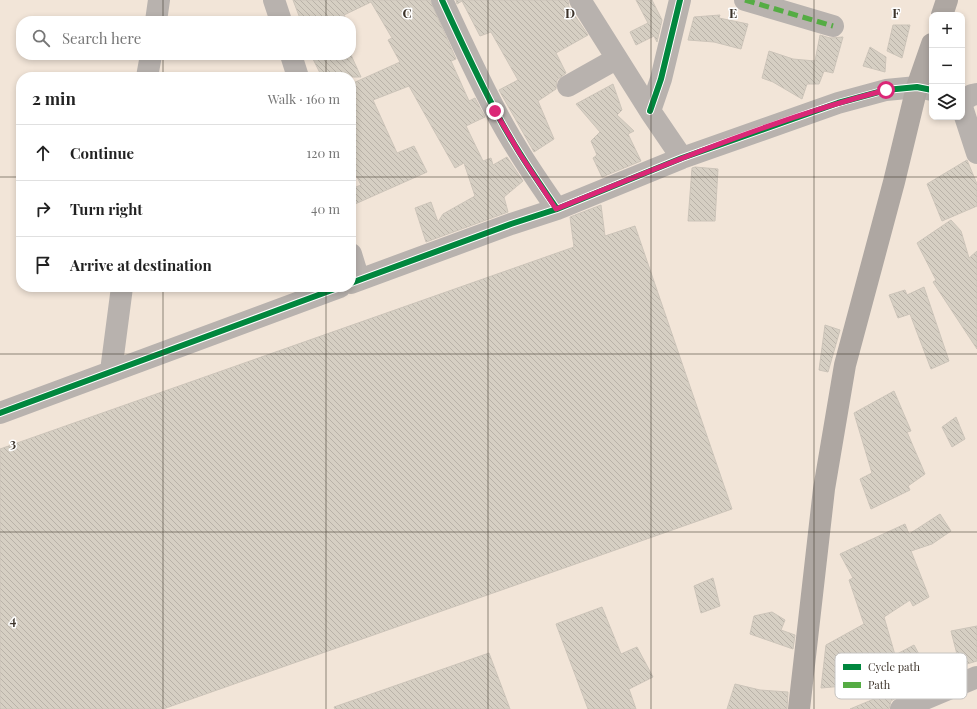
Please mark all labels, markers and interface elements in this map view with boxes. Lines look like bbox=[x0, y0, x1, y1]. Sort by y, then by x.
text: C bbox=[402, 4, 412, 21]
text: D bbox=[565, 4, 575, 21]
text: E bbox=[729, 4, 737, 21]
text: F bbox=[892, 4, 900, 21]
map controls bbox=[929, 12, 965, 120]
button: + bbox=[929, 12, 965, 48]
search box bbox=[16, 16, 356, 60]
icon: search bbox=[30, 27, 52, 49]
text: Search here bbox=[62, 28, 141, 48]
button: − bbox=[929, 48, 965, 84]
route start bbox=[877, 81, 895, 99]
button: layers bbox=[929, 84, 965, 120]
text: 2 min bbox=[32, 87, 76, 109]
text: Walk · 160 m bbox=[268, 90, 340, 107]
route end bbox=[486, 102, 504, 120]
icon: ahead bbox=[32, 142, 54, 164]
text: Continue bbox=[70, 143, 134, 163]
text: 120 m bbox=[306, 144, 340, 161]
icon: right bbox=[32, 198, 54, 220]
text: Turn right bbox=[70, 199, 143, 219]
text: 40 m bbox=[311, 200, 340, 217]
icon: arrive bbox=[32, 254, 54, 276]
text: Arrive at destination bbox=[70, 255, 212, 275]
text: 3 bbox=[10, 434, 16, 451]
text: 4 bbox=[10, 611, 17, 628]
legend bbox=[835, 653, 967, 699]
text: Cycle path bbox=[868, 659, 920, 674]
text: Path bbox=[868, 677, 891, 692]

